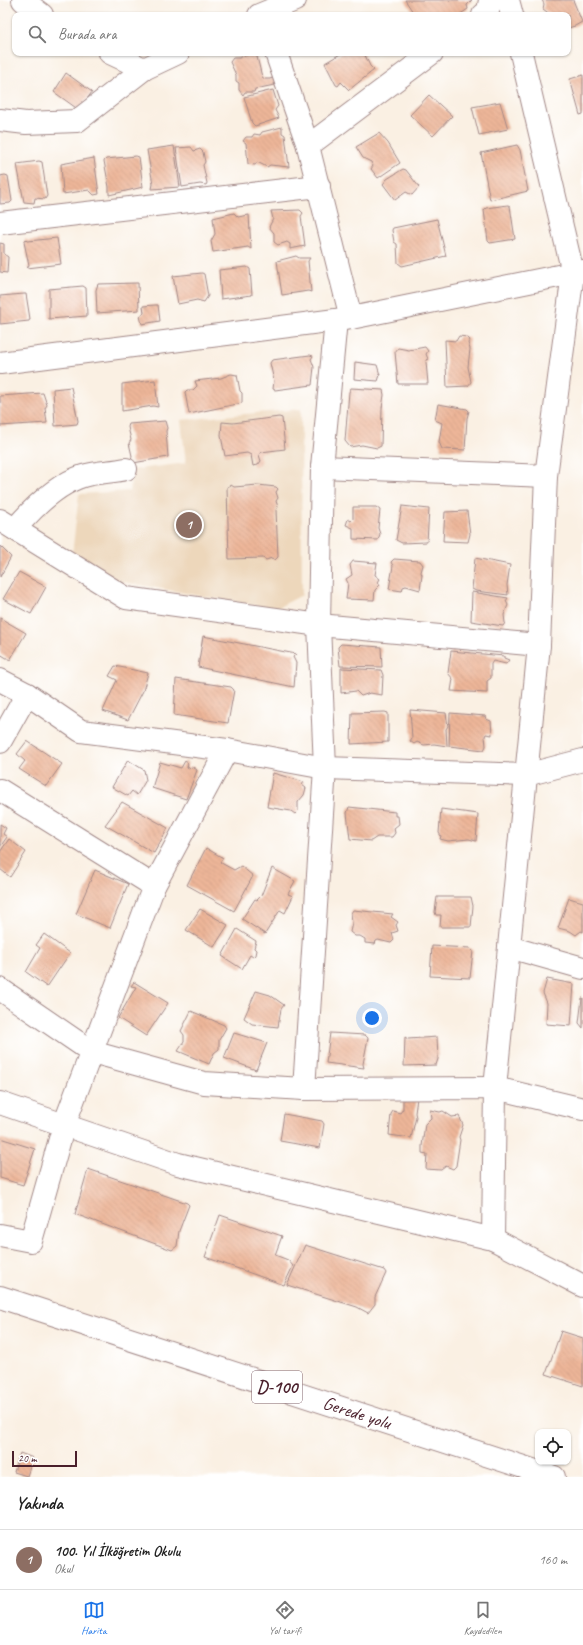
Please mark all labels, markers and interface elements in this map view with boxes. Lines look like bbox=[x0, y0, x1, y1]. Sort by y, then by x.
search box bbox=[12, 12, 571, 56]
icon: search bbox=[26, 23, 48, 45]
text: Burada ara bbox=[58, 25, 116, 44]
pin: 1 bbox=[176, 510, 202, 540]
your location bbox=[362, 1008, 382, 1028]
road number: D-100 bbox=[252, 1371, 302, 1403]
street label: Gerede yolu bbox=[320, 1391, 396, 1436]
map controls bbox=[535, 1429, 571, 1465]
button: locate bbox=[535, 1429, 571, 1465]
scale bar bbox=[12, 1449, 77, 1468]
text: 20 m bbox=[18, 1451, 37, 1465]
text: Yakında bbox=[16, 1493, 63, 1514]
text: 100. Yıl İlköğretim Okulu bbox=[54, 1542, 180, 1561]
text: 1 bbox=[26, 1552, 32, 1568]
text: 160 m bbox=[539, 1552, 567, 1568]
text: Okul bbox=[54, 1561, 72, 1577]
tab: Harita bbox=[81, 1599, 106, 1637]
tab: Yol tarifi bbox=[269, 1599, 301, 1637]
tab: Kaydedilen bbox=[464, 1599, 502, 1637]

